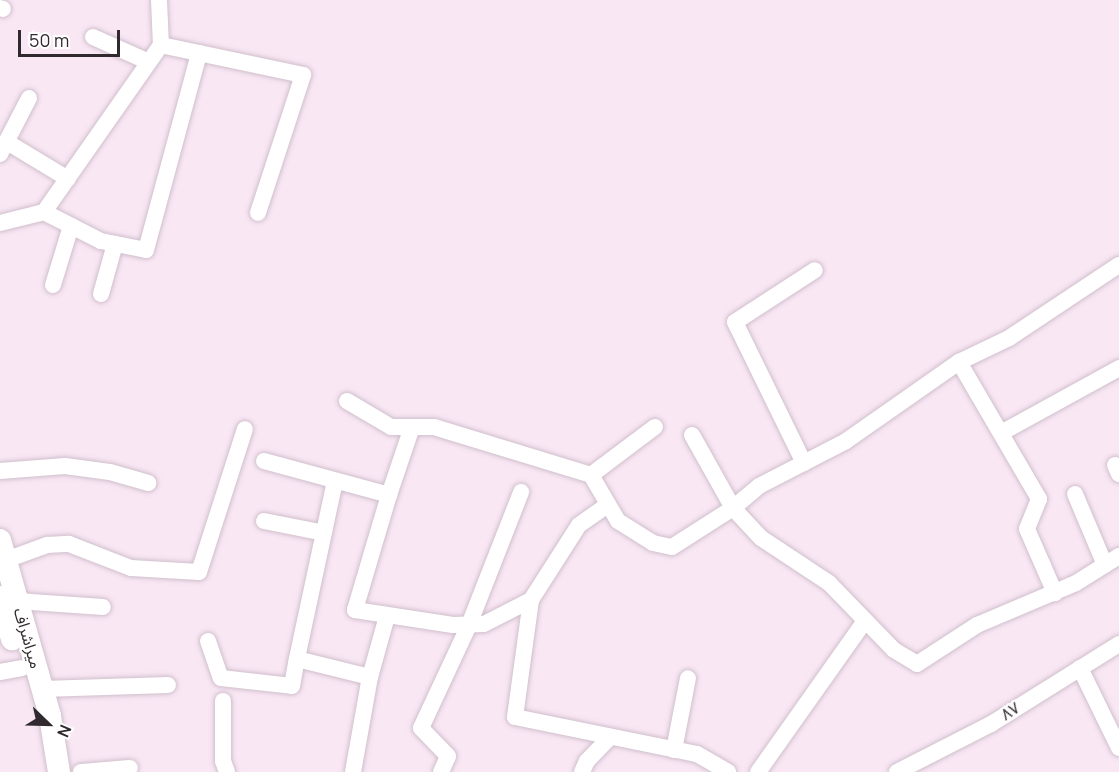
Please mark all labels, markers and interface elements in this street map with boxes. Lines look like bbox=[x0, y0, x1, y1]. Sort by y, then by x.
scale bar bbox=[21, 18, 123, 56]
text: 50 m bbox=[29, 28, 69, 52]
street label: میراشراف bbox=[10, 605, 46, 671]
north arrow bbox=[18, 694, 78, 754]
street label: ۸۷ bbox=[997, 698, 1023, 724]
text: N bbox=[52, 721, 77, 741]

